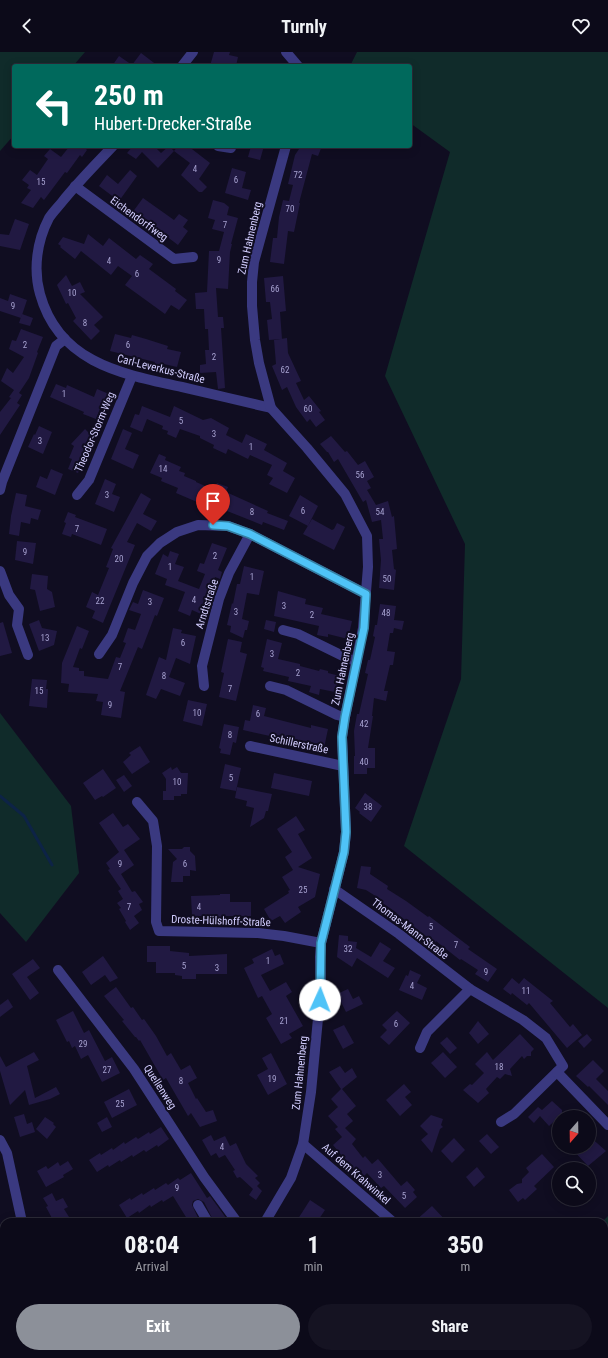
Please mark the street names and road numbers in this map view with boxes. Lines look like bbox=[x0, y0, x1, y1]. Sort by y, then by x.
street label: Eichendorffweg bbox=[108, 194, 170, 244]
street label: Zum Hahnenberg bbox=[235, 200, 265, 276]
street label: Carl-Leverkus-Straße bbox=[116, 352, 206, 386]
street label: Theodor-Storm-Weg bbox=[72, 390, 118, 474]
street label: Arndtstraße bbox=[193, 578, 221, 630]
street label: Zum Hahnenberg bbox=[329, 631, 357, 707]
street label: Schillerstraße bbox=[268, 731, 330, 757]
street label: Thomas-Mann-Straße bbox=[369, 896, 451, 962]
street label: Droste-Hülshoff-Straße bbox=[171, 913, 271, 929]
street label: Zum Hahnenberg bbox=[290, 1035, 310, 1111]
street label: Quellenweg bbox=[141, 1062, 179, 1112]
street label: Auf dem Krahwinkel bbox=[319, 1141, 393, 1207]

